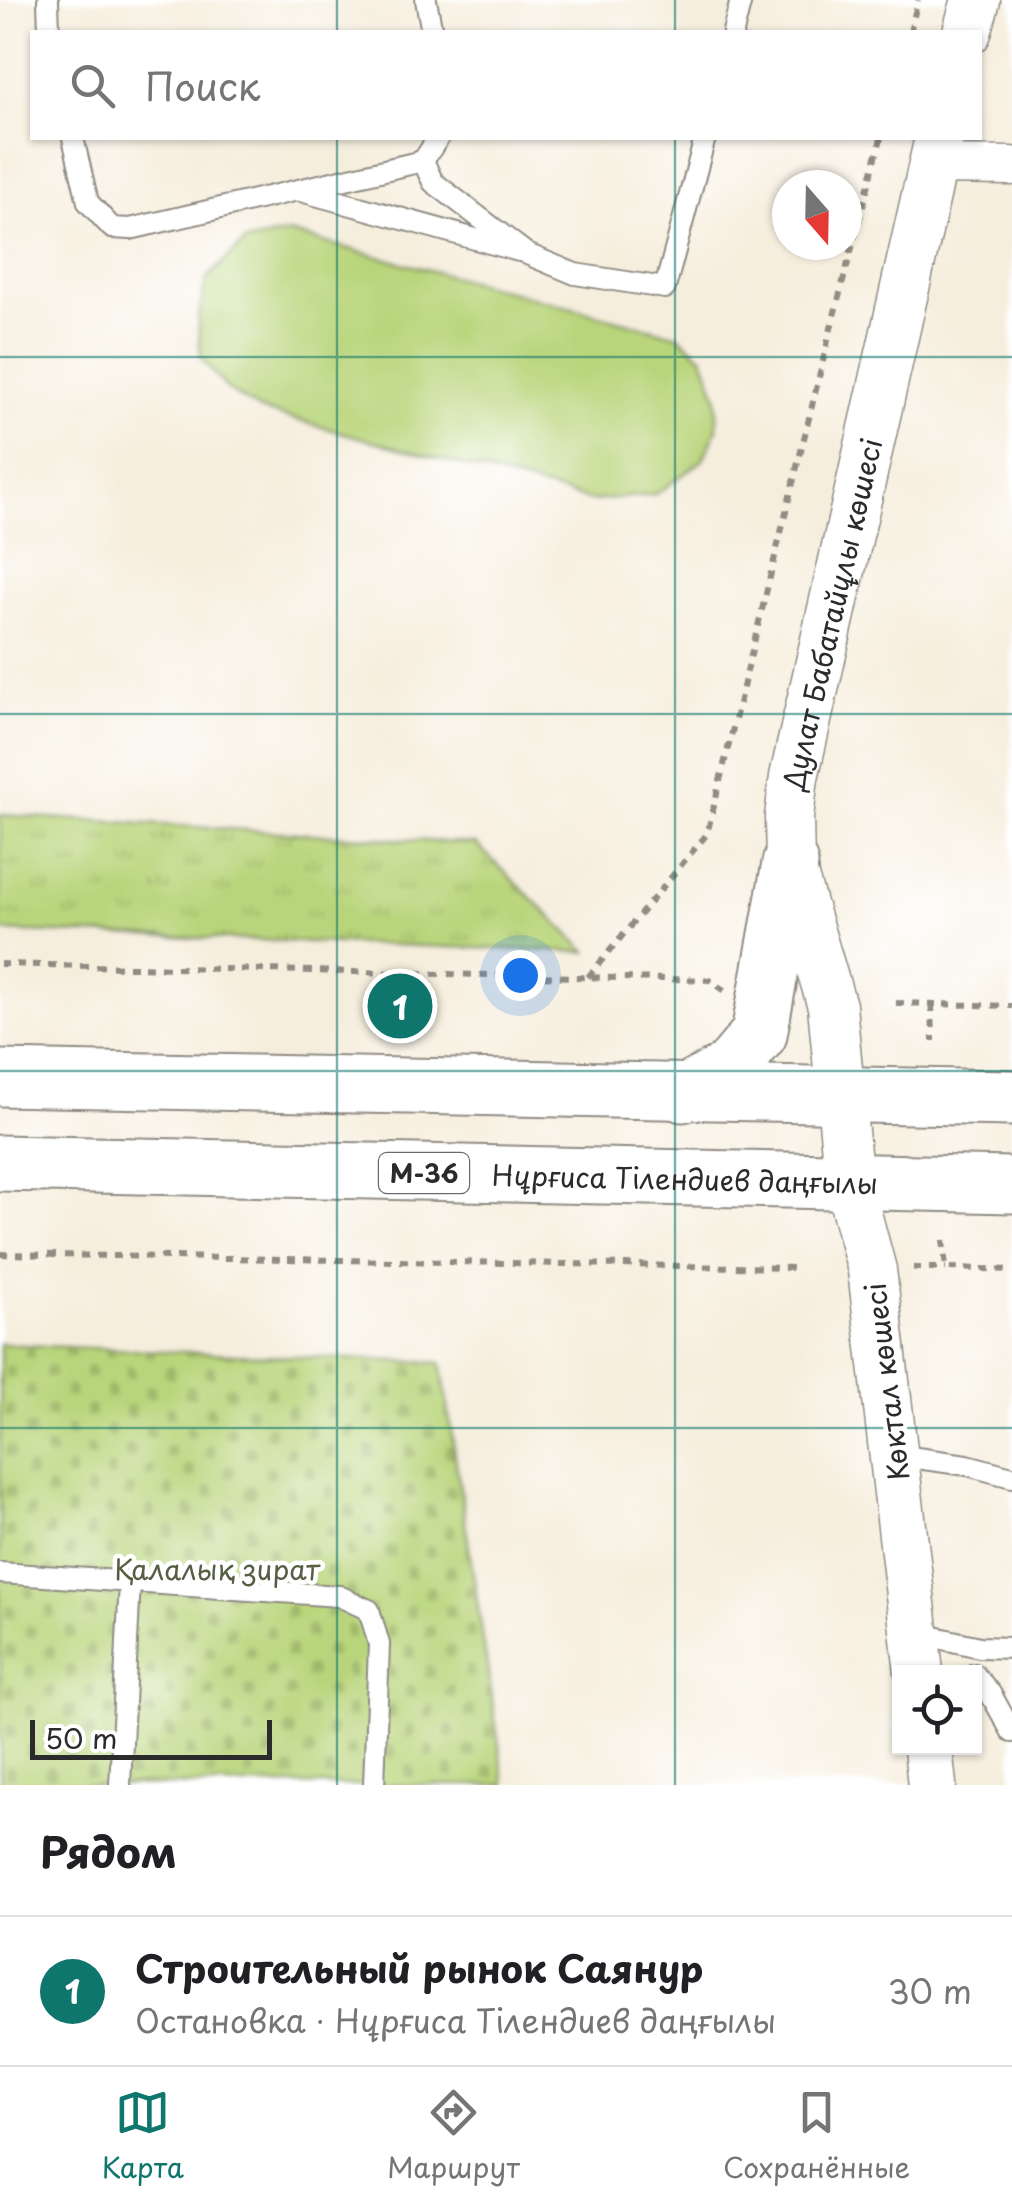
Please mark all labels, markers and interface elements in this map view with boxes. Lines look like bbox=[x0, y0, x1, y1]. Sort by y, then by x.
search box bbox=[30, 30, 982, 140]
text: Поиск bbox=[145, 57, 260, 114]
icon: search bbox=[65, 58, 120, 113]
north arrow bbox=[772, 170, 862, 260]
street label: Дулат Бабатайұлы көшесі bbox=[771, 434, 892, 794]
your location bbox=[495, 950, 546, 1001]
pin: 1 bbox=[368, 968, 432, 1044]
street label: Нұрғиса Тілендиев даңғылы bbox=[491, 1152, 878, 1204]
road number: M-36 bbox=[379, 1153, 469, 1193]
street label: Көктал көшесі bbox=[853, 1281, 919, 1483]
park label: Қалалық зират bbox=[114, 1547, 321, 1590]
map controls bbox=[892, 1665, 982, 1755]
button: locate bbox=[892, 1665, 982, 1755]
scale bar bbox=[30, 1715, 272, 1760]
text: 50 m bbox=[45, 1716, 118, 1759]
text: Рядом bbox=[40, 1819, 177, 1882]
text: Строительный рынок Саянур bbox=[135, 1939, 703, 1996]
text: 1 bbox=[65, 1967, 80, 2015]
text: 30 m bbox=[888, 1967, 972, 2015]
text: Остановка · Нұрғиса Тілендиев даңғылы bbox=[135, 1996, 776, 2044]
tab: Карта bbox=[102, 2085, 184, 2188]
tab: Маршрут bbox=[387, 2085, 520, 2188]
tab: Сохранённые bbox=[723, 2085, 910, 2188]

